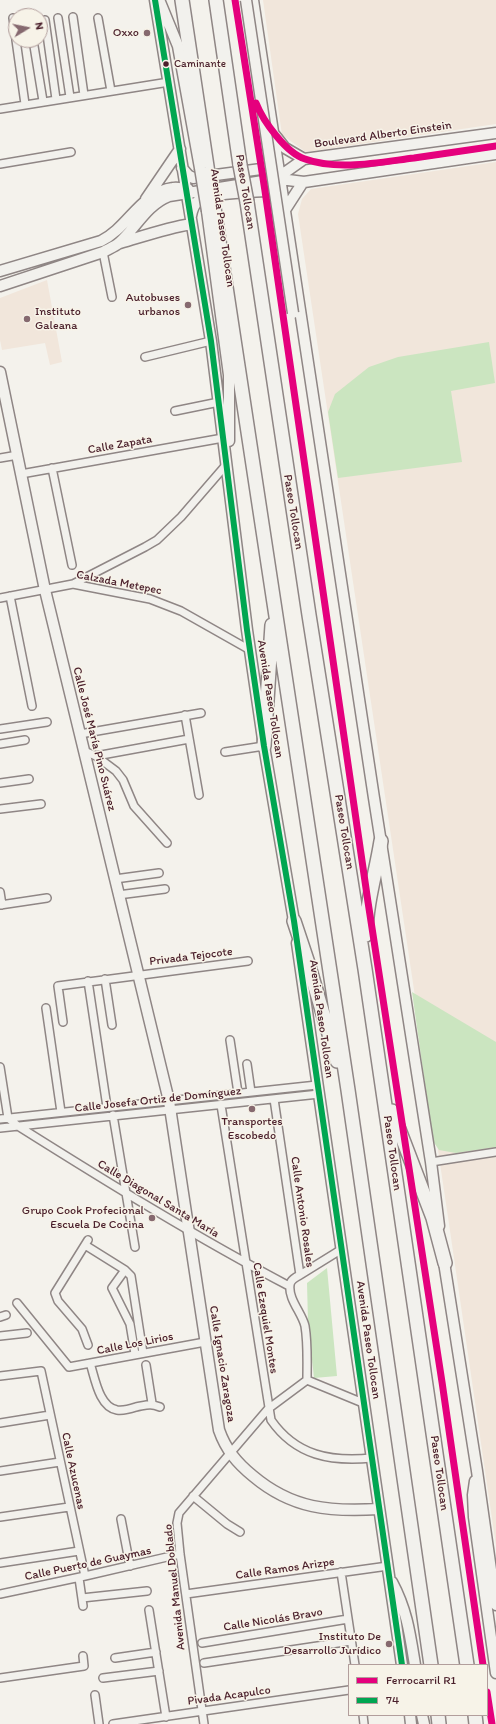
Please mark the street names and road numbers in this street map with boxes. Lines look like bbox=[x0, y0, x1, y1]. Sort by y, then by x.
street label: Boulevard Alberto Einstein bbox=[313, 118, 453, 152]
street label: Paseo Tollocan bbox=[232, 153, 258, 231]
street label: Avenida Paseo Tollocan bbox=[207, 168, 237, 288]
street label: Calle Zapata bbox=[87, 432, 153, 458]
street label: Paseo Tollocan bbox=[280, 473, 306, 551]
street label: Calzada Metepec bbox=[75, 568, 163, 598]
street label: Avenida Paseo Tollocan bbox=[254, 639, 286, 759]
street label: Calle José María Pino Suárez bbox=[69, 666, 119, 812]
street label: Paseo Tollocan bbox=[331, 793, 357, 871]
street label: Privada Tejocote bbox=[149, 945, 233, 969]
street label: Avenida Paseo Tollocan bbox=[306, 959, 336, 1079]
street label: Calle Josefa Ortiz de Domínguez bbox=[74, 1084, 242, 1116]
street label: Paseo Tollocan bbox=[380, 1114, 404, 1192]
street label: Calle Antonio Rosales bbox=[287, 1156, 317, 1268]
street label: Calle Diagonal Santa María bbox=[95, 1157, 221, 1241]
street label: Calle Ezequiel Montes bbox=[249, 1261, 281, 1375]
street label: Avenida Paseo Tollocan bbox=[353, 1280, 383, 1400]
street label: Calle Ignacio Zaragoza bbox=[206, 1305, 238, 1423]
street label: Calle Los Lirios bbox=[95, 1330, 175, 1358]
street label: Calle Azucenas bbox=[58, 1431, 88, 1511]
street label: Paseo Tollocan bbox=[427, 1434, 451, 1512]
street label: Avenida Manuel Doblado bbox=[161, 1523, 189, 1651]
street label: Calle Puerto de Guaymas bbox=[23, 1544, 153, 1584]
street label: Calle Ramos Arizpe bbox=[235, 1555, 335, 1583]
street label: Calle Nicolás Bravo bbox=[222, 1605, 324, 1635]
street label: Pivada Acapulco bbox=[186, 1683, 272, 1709]

